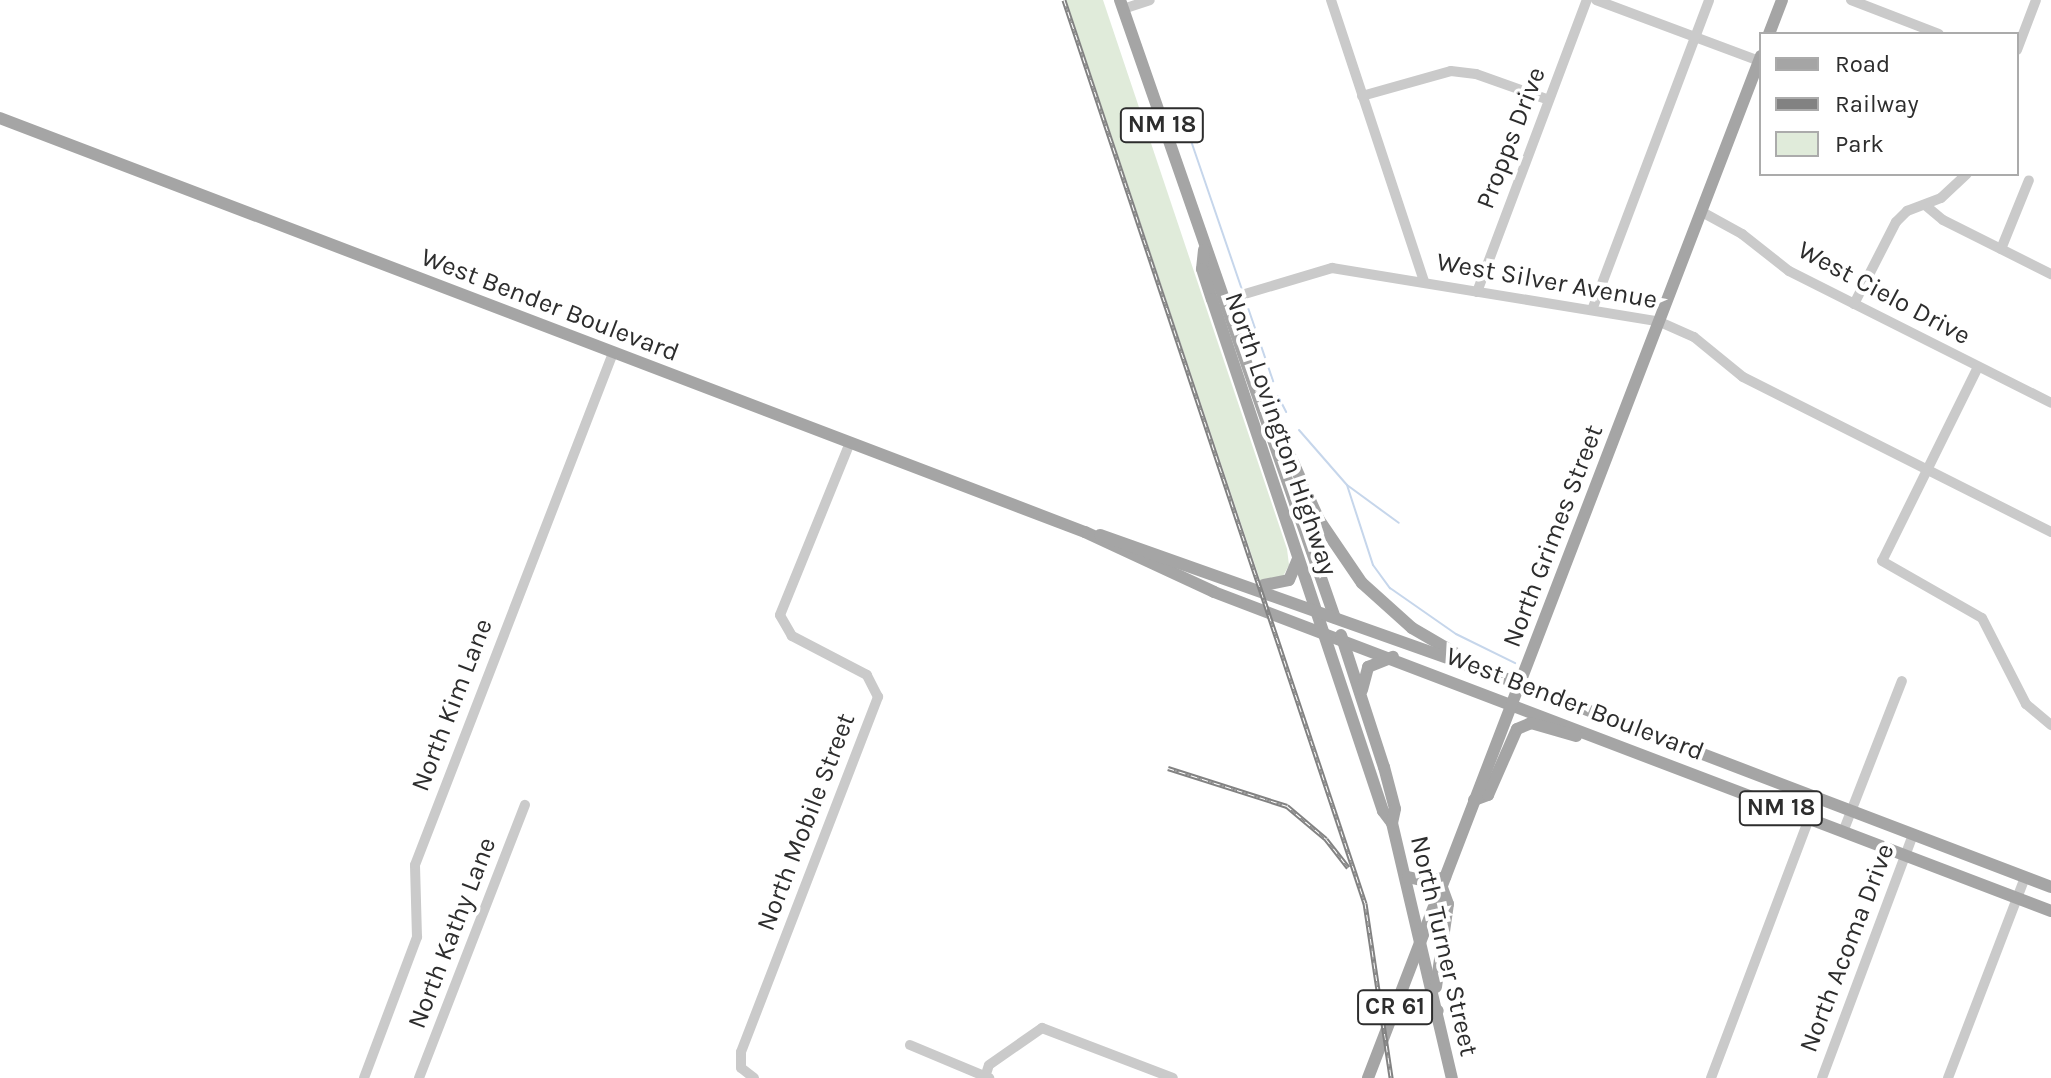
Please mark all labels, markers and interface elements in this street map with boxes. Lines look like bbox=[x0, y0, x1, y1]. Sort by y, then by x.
legend bbox=[1759, 32, 2019, 176]
text: Road bbox=[1835, 50, 1890, 78]
street label: Propps Drive bbox=[1470, 63, 1552, 213]
text: Railway bbox=[1835, 90, 1919, 118]
road number: NM 18 bbox=[1118, 105, 1206, 145]
text: Park bbox=[1835, 130, 1884, 158]
street label: West Cielo Drive bbox=[1792, 234, 1976, 352]
street label: West Bender Boulevard bbox=[417, 241, 683, 369]
street label: West Silver Avenue bbox=[1434, 246, 1660, 316]
street label: North Lovington Highway bbox=[1218, 288, 1344, 580]
street label: North Grimes Street bbox=[1496, 420, 1610, 652]
street label: North Kim Lane bbox=[405, 614, 499, 796]
street label: West Bender Boulevard bbox=[1442, 640, 1708, 768]
street label: North Mobile Street bbox=[750, 709, 862, 935]
road number: NM 18 bbox=[1737, 788, 1825, 828]
street label: North Kathy Lane bbox=[401, 833, 503, 1033]
street label: North Turner Street bbox=[1403, 833, 1485, 1059]
street label: North Acoma Drive bbox=[1793, 839, 1901, 1057]
road number: CR 61 bbox=[1357, 987, 1433, 1027]

